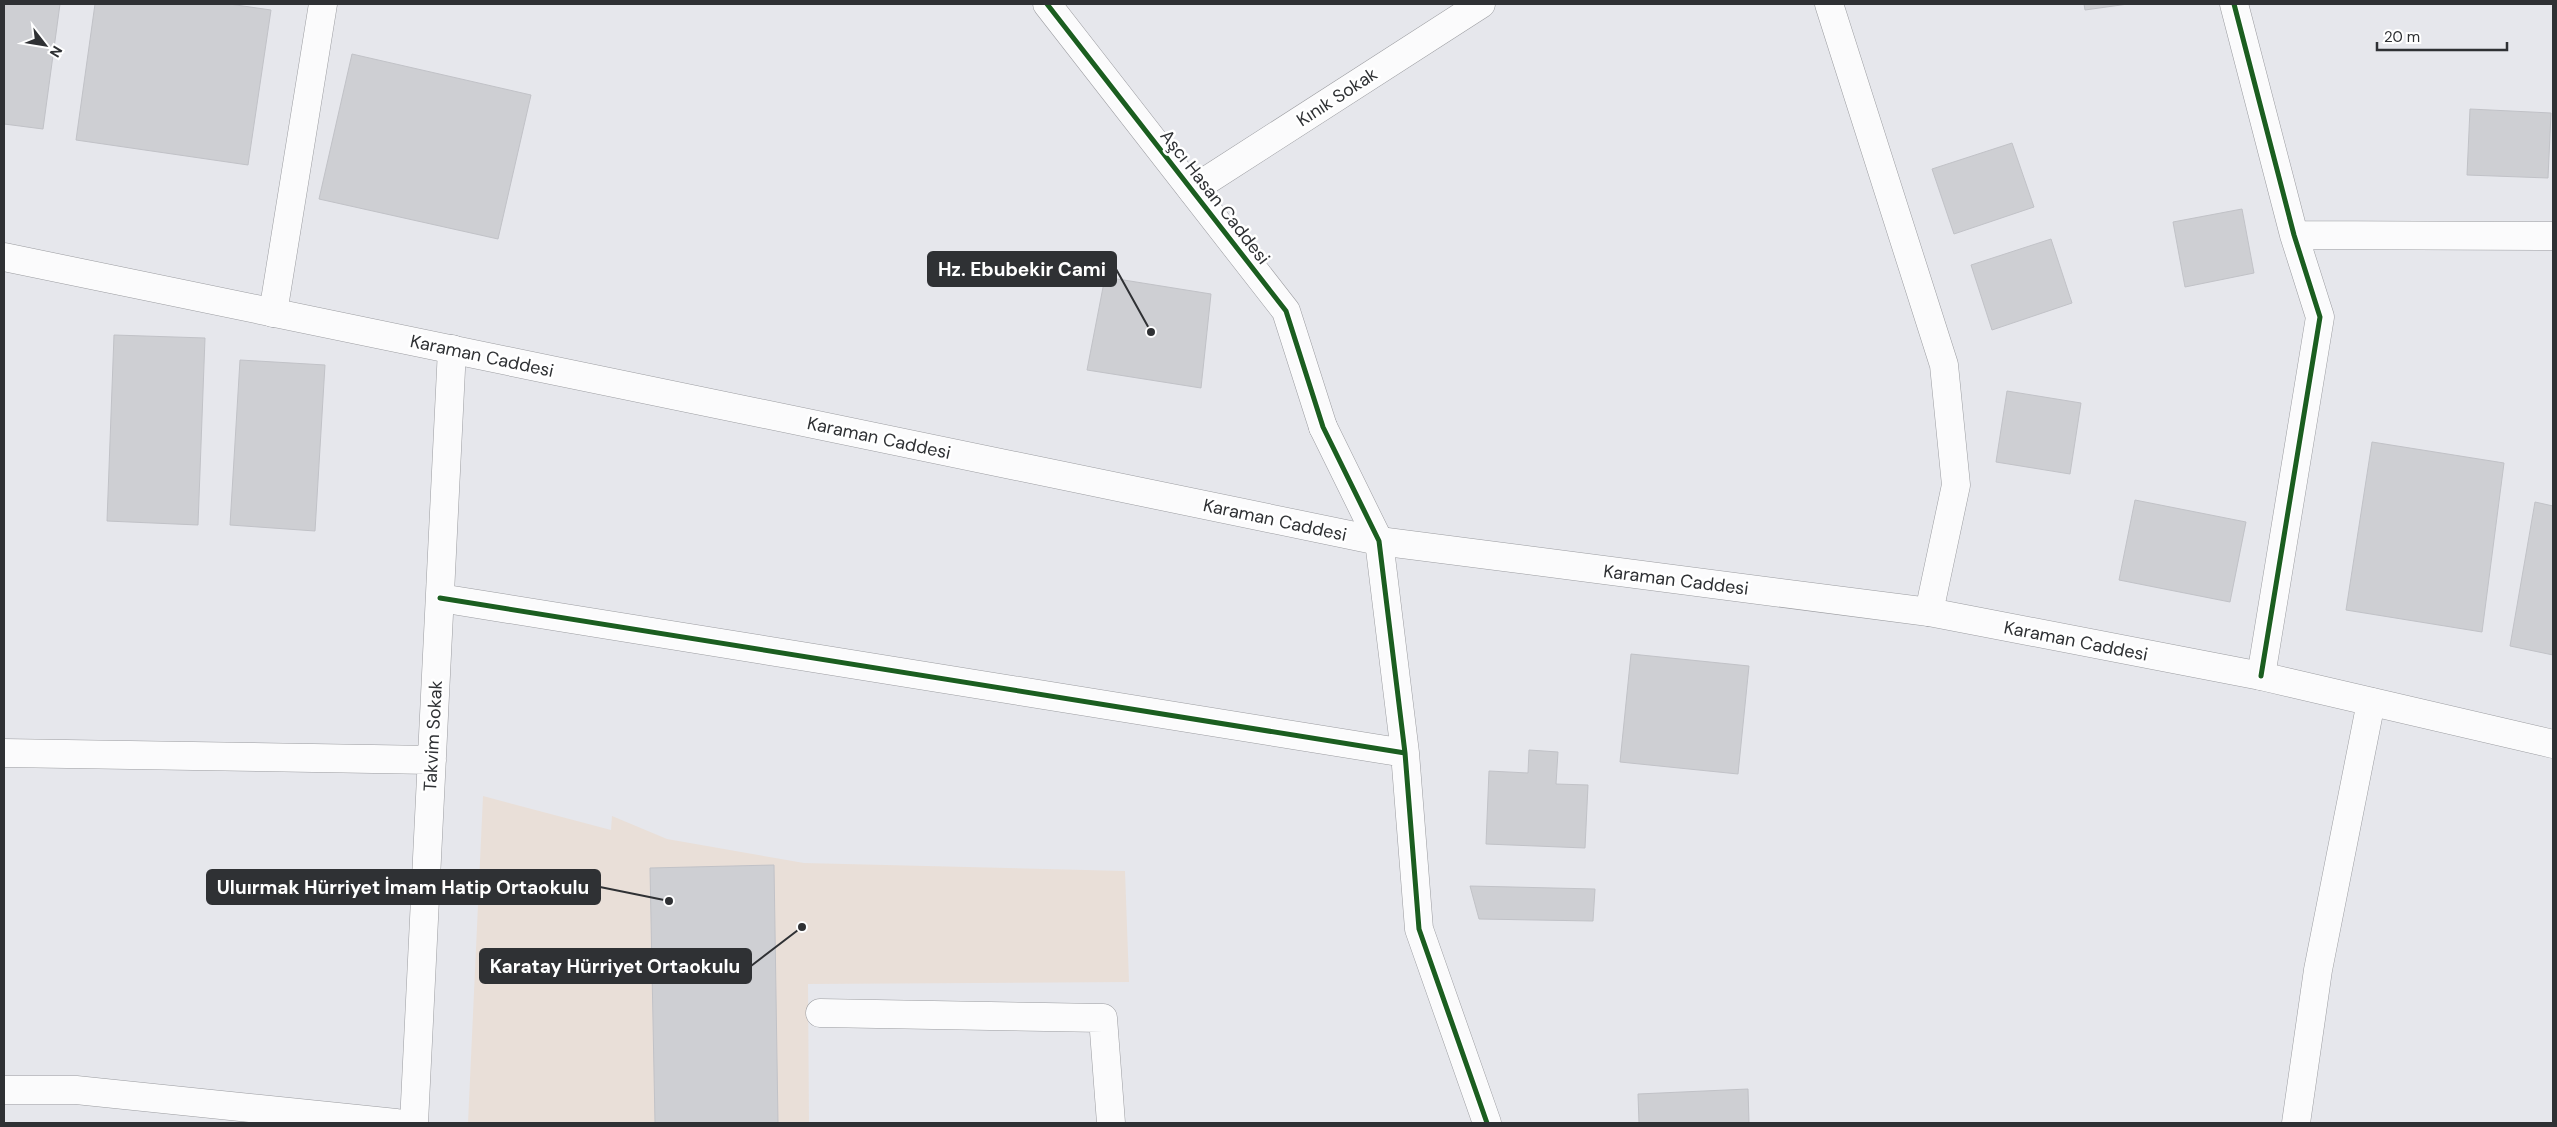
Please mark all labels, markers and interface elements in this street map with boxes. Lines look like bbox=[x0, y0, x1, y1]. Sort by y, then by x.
north arrow bbox=[20, 20, 70, 70]
scale bar bbox=[2377, 20, 2507, 52]
text: 20 m bbox=[2384, 27, 2420, 47]
text: N bbox=[46, 43, 66, 61]
street label: Kınık Sokak bbox=[1292, 62, 1382, 132]
street label: Aşcı Hasan Caddesi bbox=[1155, 125, 1275, 269]
callout: Hz. Ebubekir Cami bbox=[928, 252, 1116, 286]
text: Hz. Ebubekir Cami bbox=[938, 257, 1106, 282]
street label: Karaman Caddesi bbox=[408, 329, 556, 383]
street label: Karaman Caddesi bbox=[805, 411, 953, 465]
street label: Karaman Caddesi bbox=[1201, 493, 1349, 547]
street label: Karaman Caddesi bbox=[1602, 559, 1750, 601]
street label: Karaman Caddesi bbox=[2002, 615, 2150, 667]
street label: Takvim Sokak bbox=[418, 680, 448, 792]
callout: Uluırmak Hürriyet İmam Hatip Ortaokulu bbox=[207, 870, 600, 904]
text: Uluırmak Hürriyet İmam Hatip Ortaokulu bbox=[217, 875, 589, 900]
callout: Karatay Hürriyet Ortaokulu bbox=[480, 949, 751, 983]
text: Karatay Hürriyet Ortaokulu bbox=[490, 954, 740, 979]

